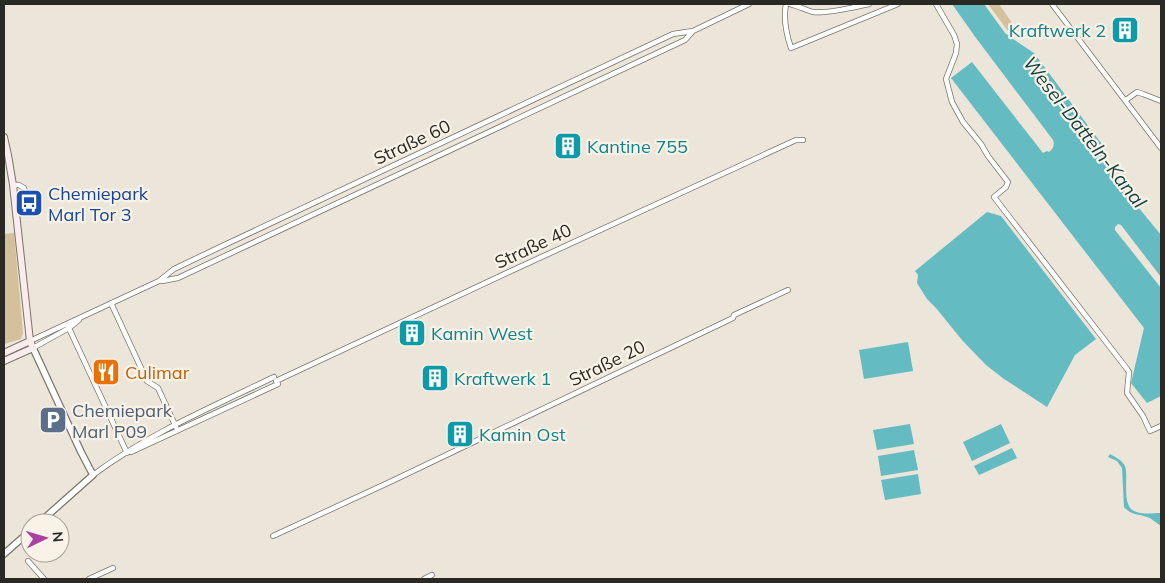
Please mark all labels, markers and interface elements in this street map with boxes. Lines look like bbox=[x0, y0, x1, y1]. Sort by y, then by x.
building icon: Kraftwerk 2 bbox=[1110, 15, 1140, 45]
place label: Kraftwerk 2 bbox=[1009, 19, 1106, 42]
water label: Wesel-Datteln-Kanal bbox=[1018, 51, 1152, 213]
street label: Straße 60 bbox=[370, 114, 454, 170]
building icon: Kantine 755 bbox=[553, 131, 583, 161]
place label: Kantine 755 bbox=[587, 135, 688, 158]
place label: Chemiepark Marl Tor 3 bbox=[48, 182, 149, 226]
bus stop icon: Chemiepark Marl Tor 3 bbox=[14, 188, 44, 218]
street label: Straße 40 bbox=[491, 218, 575, 274]
building icon: Kamin West bbox=[397, 318, 427, 348]
place label: Kamin West bbox=[431, 322, 532, 345]
street label: Straße 20 bbox=[565, 335, 649, 391]
restaurant icon: Culimar bbox=[91, 357, 121, 387]
place label: Culimar bbox=[125, 361, 190, 384]
building icon: Kraftwerk 1 bbox=[420, 363, 450, 393]
place label: Kraftwerk 1 bbox=[454, 367, 551, 390]
place label: Chemiepark Marl P09 bbox=[72, 399, 173, 443]
parking icon: Chemiepark Marl P09 bbox=[38, 405, 68, 435]
building icon: Kamin Ost bbox=[445, 419, 475, 449]
place label: Kamin Ost bbox=[479, 423, 566, 446]
north arrow bbox=[20, 513, 70, 563]
text: N bbox=[49, 531, 67, 543]

